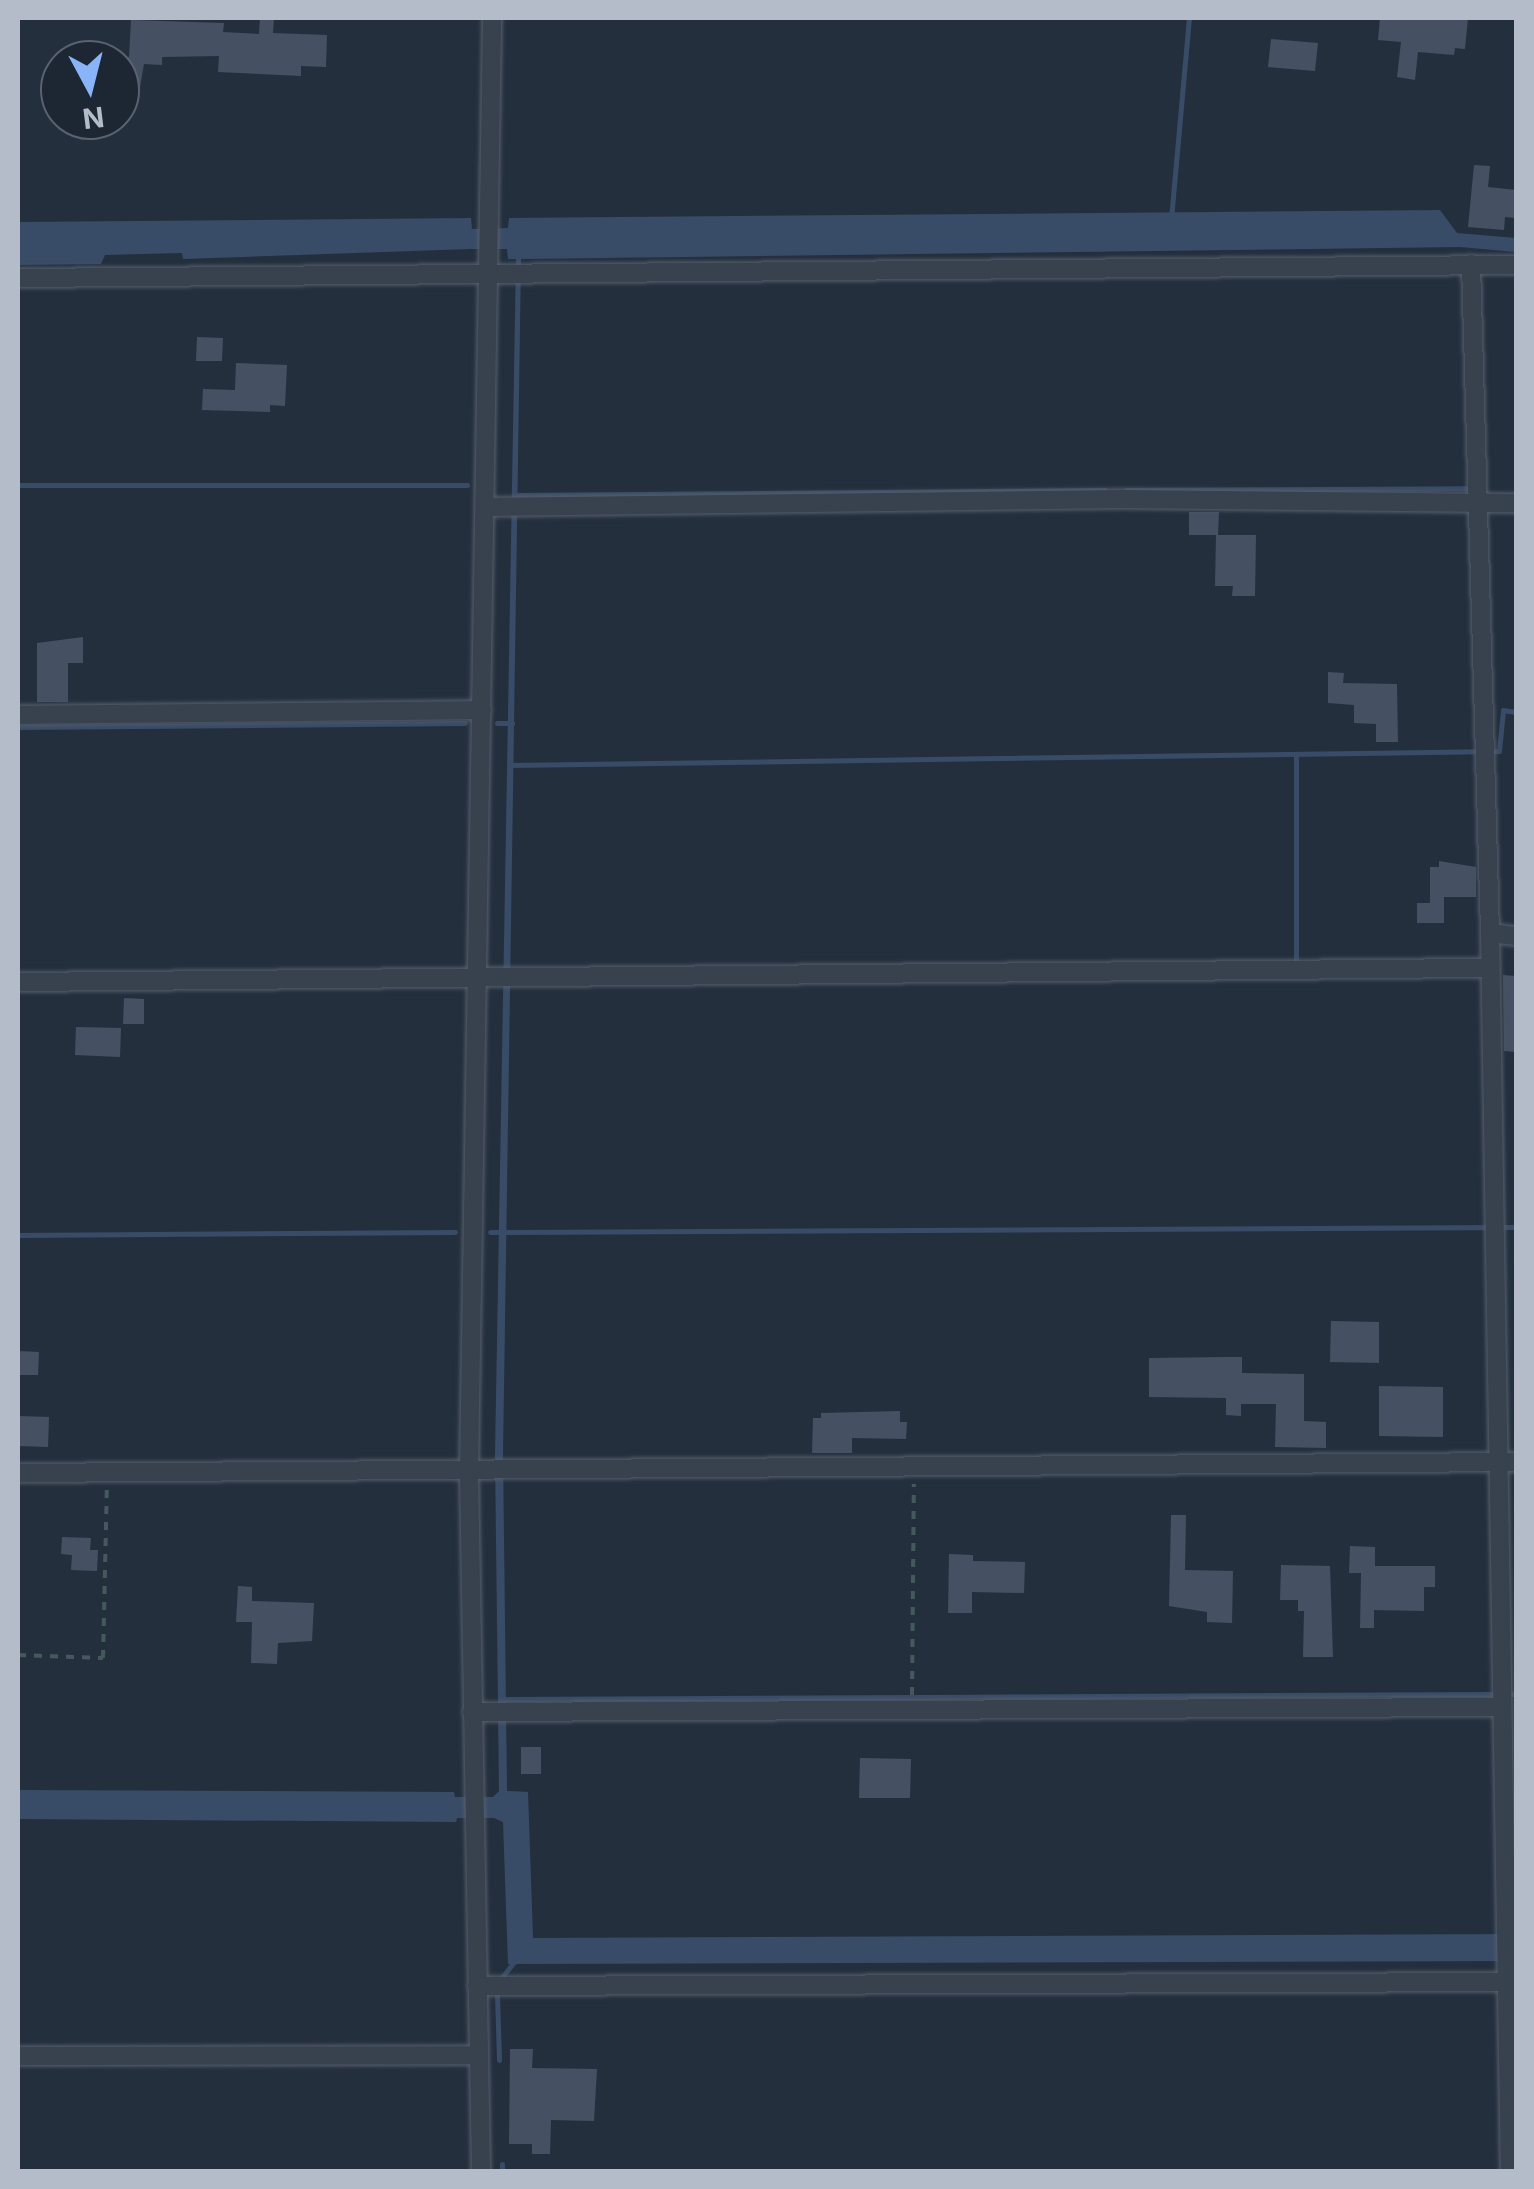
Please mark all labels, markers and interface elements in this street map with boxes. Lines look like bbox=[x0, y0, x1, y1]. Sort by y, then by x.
north arrow bbox=[40, 40, 140, 140]
text: N bbox=[81, 100, 106, 136]

